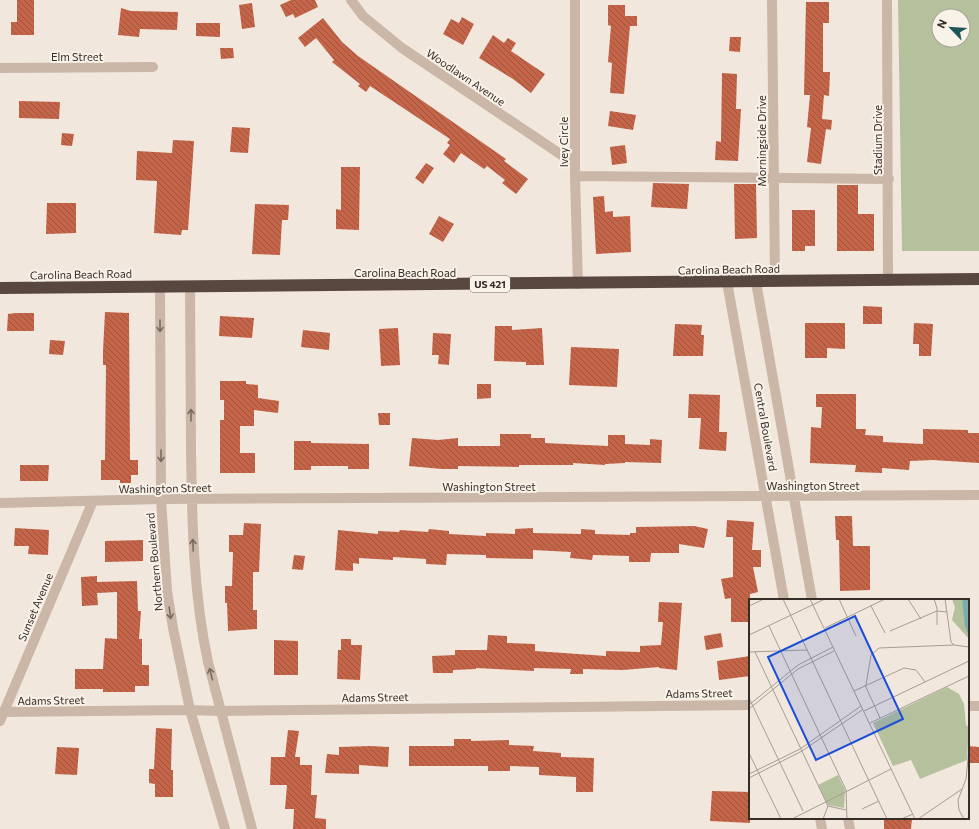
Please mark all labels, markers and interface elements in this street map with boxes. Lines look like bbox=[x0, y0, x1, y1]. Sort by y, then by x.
north arrow bbox=[931, 8, 971, 48]
text: N bbox=[934, 17, 949, 30]
street label: Woodlawn Avenue bbox=[424, 46, 508, 108]
street label: Elm Street bbox=[51, 50, 104, 63]
street label: Morningside Drive bbox=[755, 95, 768, 187]
street label: Stadium Drive bbox=[871, 105, 884, 175]
street label: Ivey Circle bbox=[557, 117, 570, 167]
street label: Carolina Beach Road bbox=[678, 262, 780, 276]
street label: Carolina Beach Road bbox=[354, 266, 456, 279]
street label: Carolina Beach Road bbox=[30, 267, 132, 281]
road number: US 421 bbox=[470, 276, 510, 292]
one-way arrow bbox=[157, 319, 164, 332]
street label: Central Boulevard bbox=[752, 382, 780, 472]
one-way arrow bbox=[187, 409, 195, 422]
one-way arrow bbox=[157, 449, 165, 462]
street label: Washington Street bbox=[766, 479, 860, 492]
street label: Washington Street bbox=[442, 480, 536, 493]
street label: Washington Street bbox=[118, 481, 212, 495]
street label: Northern Boulevard bbox=[143, 512, 165, 612]
one-way arrow bbox=[189, 539, 197, 552]
street label: Sunset Avenue bbox=[15, 571, 55, 643]
inset map bbox=[749, 599, 969, 819]
one-way arrow bbox=[167, 606, 174, 619]
one-way arrow bbox=[207, 667, 214, 680]
street label: Adams Street bbox=[665, 686, 733, 700]
street label: Adams Street bbox=[341, 690, 409, 704]
street label: Adams Street bbox=[17, 693, 85, 707]

